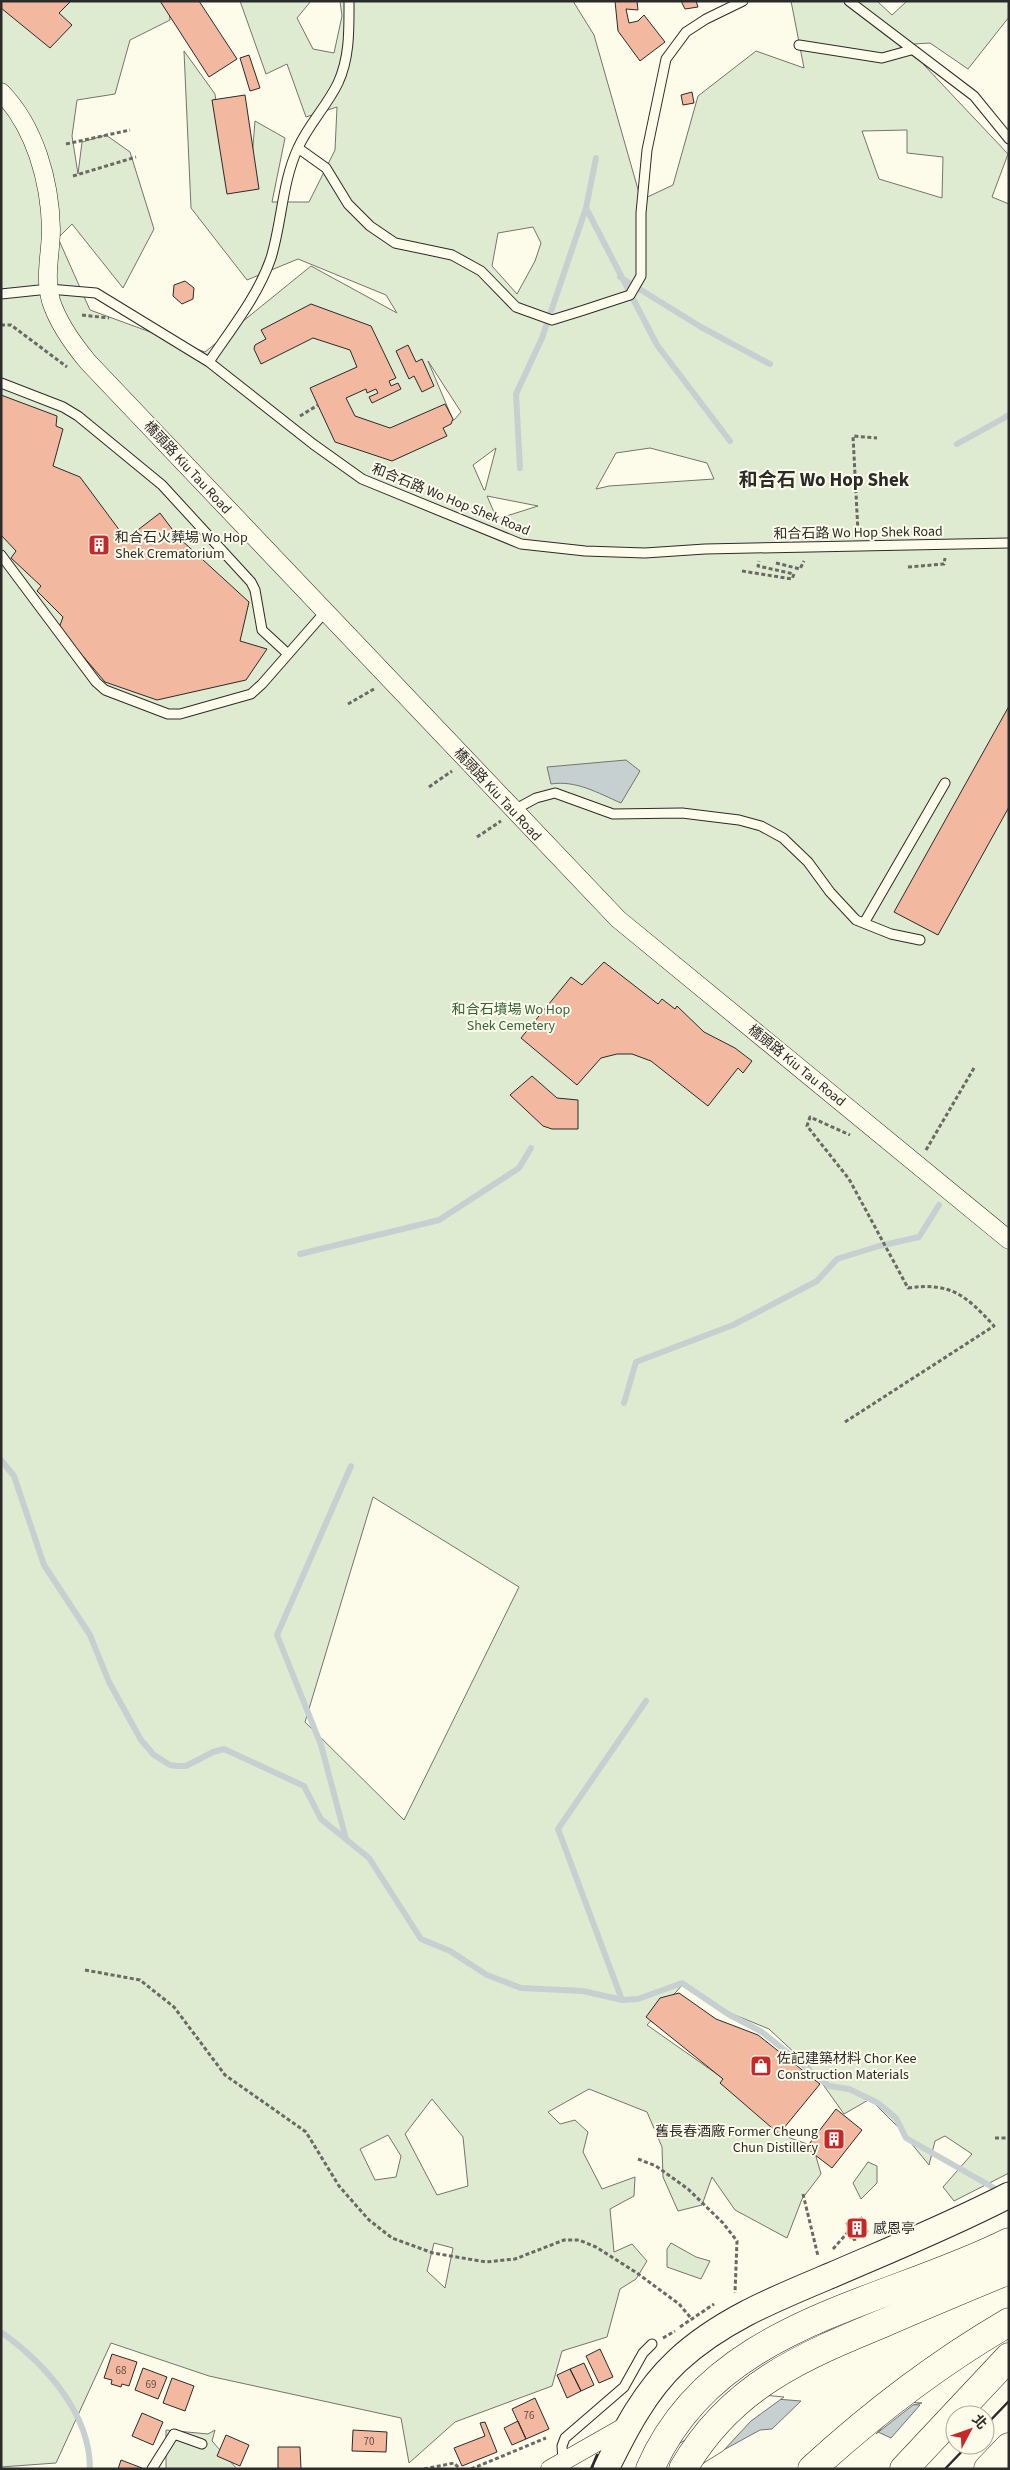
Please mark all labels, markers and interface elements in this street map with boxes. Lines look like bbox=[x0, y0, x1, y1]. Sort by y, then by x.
street label: 橋頭路 Kiu Tau Road bbox=[139, 417, 236, 519]
street label: 和合石路 Wo Hop Shek Road bbox=[368, 459, 533, 541]
district label: 和合石 Wo Hop Shek bbox=[739, 467, 910, 494]
street label: 和合石路 Wo Hop Shek Road bbox=[773, 522, 943, 544]
place label: 和合石火葬場 Wo Hop Shek Crematorium bbox=[115, 528, 248, 564]
building icon: 和合石火葬場 Wo Hop Shek Crematorium bbox=[87, 533, 111, 557]
street label: 橋頭路 Kiu Tau Road bbox=[449, 744, 546, 846]
park label: 和合石墳場 Wo Hop Shek Cemetery bbox=[452, 1000, 571, 1036]
street label: 橋頭路 Kiu Tau Road bbox=[743, 1020, 850, 1112]
place label: 佐記建築材料 Chor Kee Construction Materials bbox=[777, 2049, 917, 2085]
shop icon: 佐記建築材料 Chor Kee Construction Materials bbox=[749, 2054, 773, 2078]
place label: 舊長春酒廠 Former Cheung Chun Distillery bbox=[655, 2122, 818, 2158]
building icon: 舊長春酒廠 Former Cheung Chun Distillery bbox=[822, 2127, 846, 2151]
building icon: 感恩亭 bbox=[845, 2216, 869, 2240]
place label: 感恩亭 bbox=[873, 2219, 915, 2239]
house number: 68 bbox=[116, 2363, 127, 2378]
house number: 69 bbox=[146, 2377, 156, 2392]
north arrow bbox=[945, 2405, 995, 2455]
house number: 76 bbox=[524, 2408, 535, 2423]
text: 北 bbox=[967, 2410, 991, 2434]
house number: 70 bbox=[364, 2434, 374, 2449]

